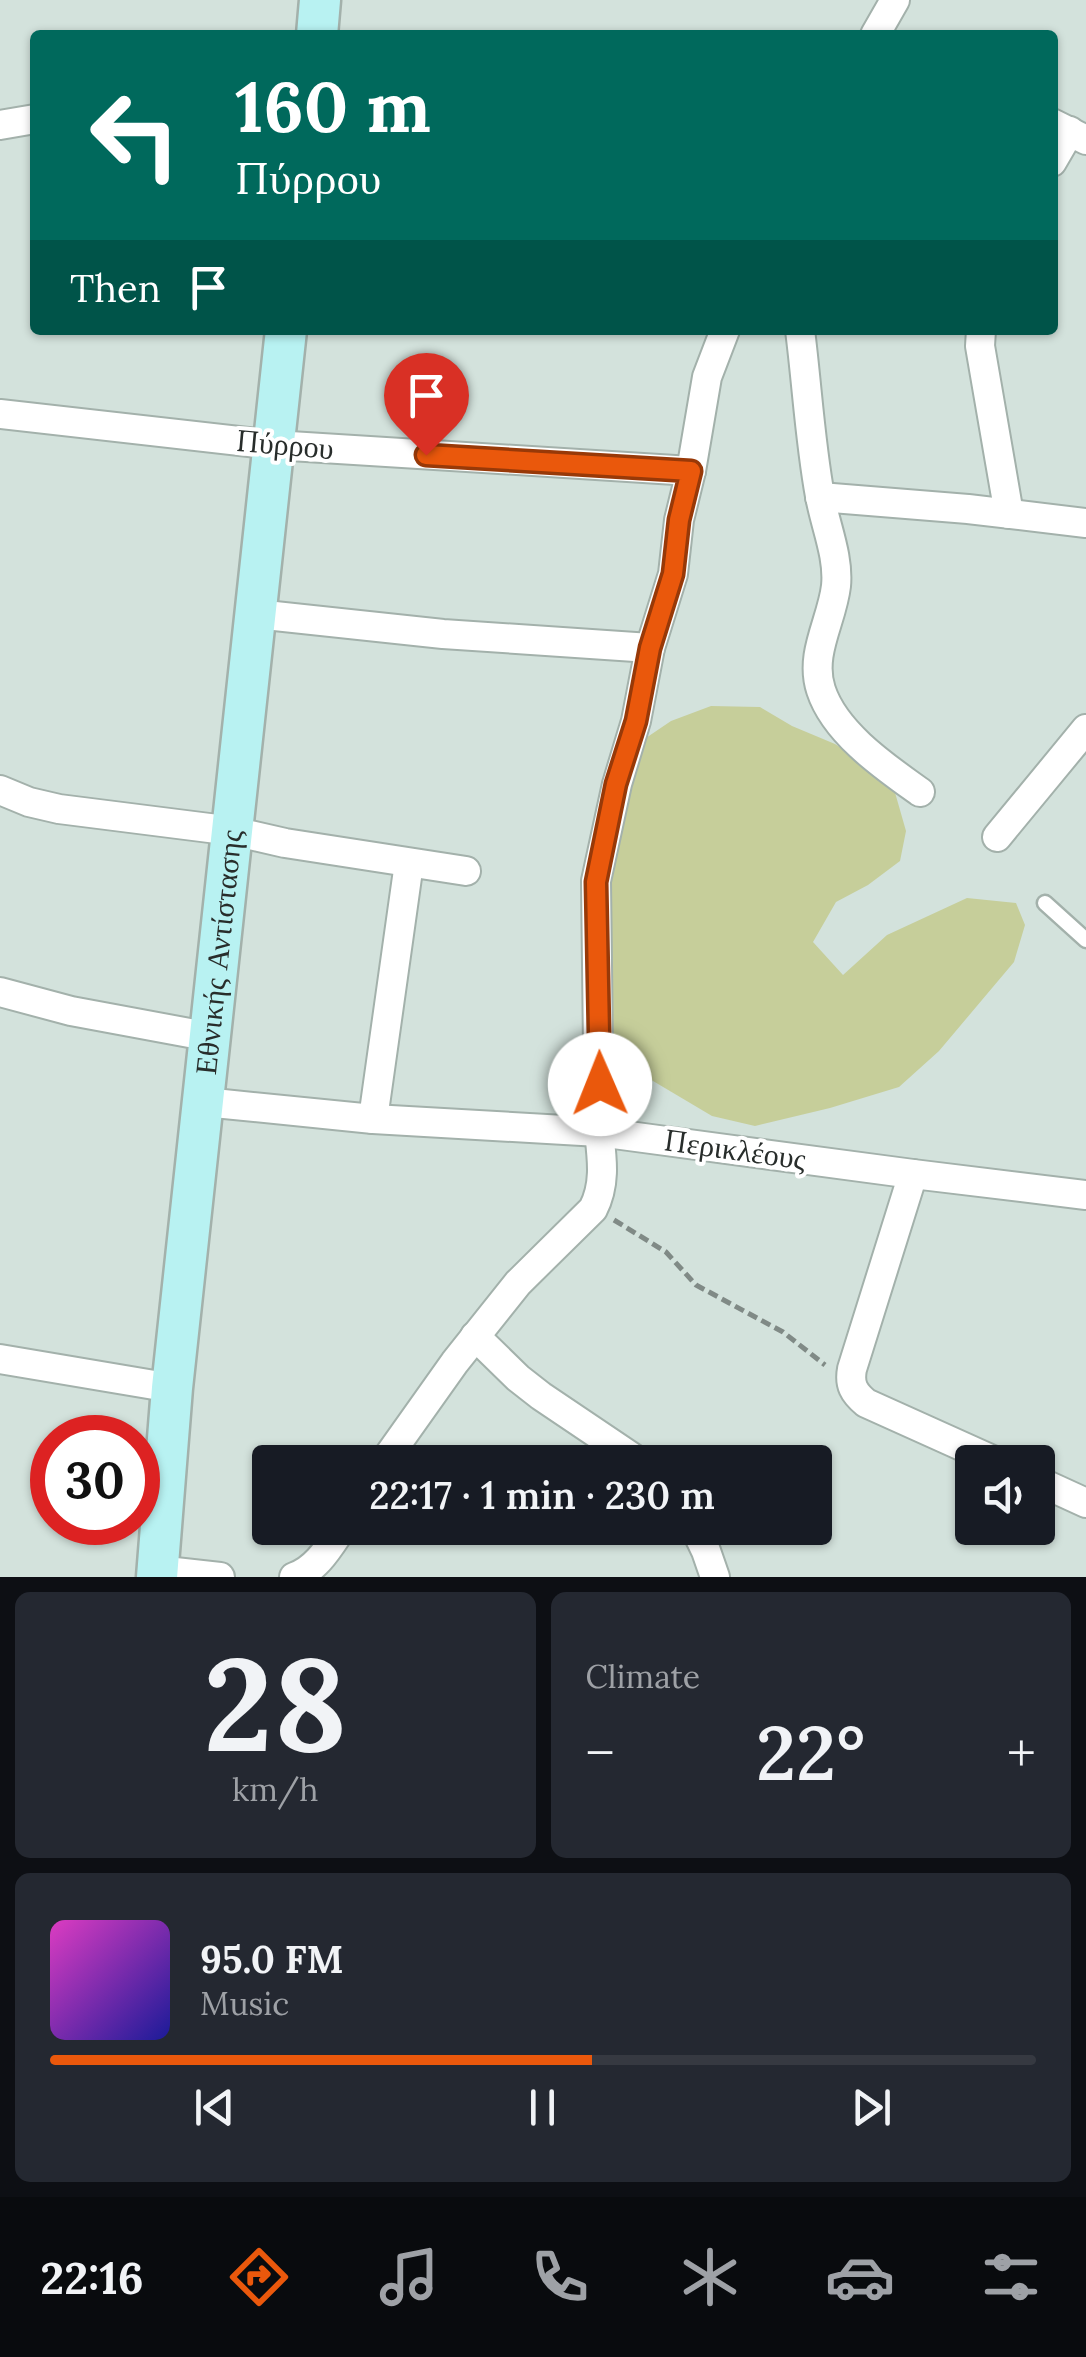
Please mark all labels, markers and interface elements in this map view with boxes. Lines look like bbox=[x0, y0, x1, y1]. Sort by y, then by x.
text: 160 m bbox=[235, 62, 431, 151]
icon: left bbox=[70, 70, 200, 200]
text: Πύρρου bbox=[235, 149, 381, 206]
icon: arrive bbox=[181, 260, 236, 315]
text: Then bbox=[70, 264, 161, 312]
pin bbox=[384, 353, 469, 456]
icon: arrive bbox=[399, 368, 454, 423]
street label: Πύρρου bbox=[235, 421, 335, 467]
street label: Εθνικής Αντίστασης bbox=[186, 828, 250, 1076]
position arrow bbox=[548, 1032, 652, 1136]
street label: Περικλέους bbox=[662, 1120, 808, 1178]
speed limit sign: 30 bbox=[30, 1415, 160, 1545]
map controls bbox=[955, 1445, 1055, 1545]
button: sound bbox=[955, 1445, 1055, 1545]
text: 22:17 · 1 min · 230 m bbox=[369, 1471, 715, 1519]
text: 28 bbox=[203, 1620, 347, 1787]
text: Climate bbox=[586, 1656, 700, 1697]
text: 22° bbox=[756, 1705, 865, 1801]
text: − bbox=[586, 1718, 615, 1788]
text: + bbox=[1007, 1718, 1036, 1788]
text: km/h bbox=[232, 1769, 318, 1810]
text: 95.0 FM bbox=[200, 1935, 344, 1983]
text: Music bbox=[200, 1983, 289, 2024]
icon: previous bbox=[187, 2080, 242, 2135]
icon: pause bbox=[515, 2080, 570, 2135]
icon: next bbox=[844, 2080, 899, 2135]
icon: directions bbox=[224, 2242, 294, 2312]
icon: music bbox=[374, 2242, 444, 2312]
icon: phone bbox=[525, 2242, 595, 2312]
icon: climate bbox=[675, 2242, 745, 2312]
icon: car bbox=[825, 2242, 895, 2312]
icon: filters bbox=[976, 2242, 1046, 2312]
text: 22:16 bbox=[40, 2249, 144, 2306]

